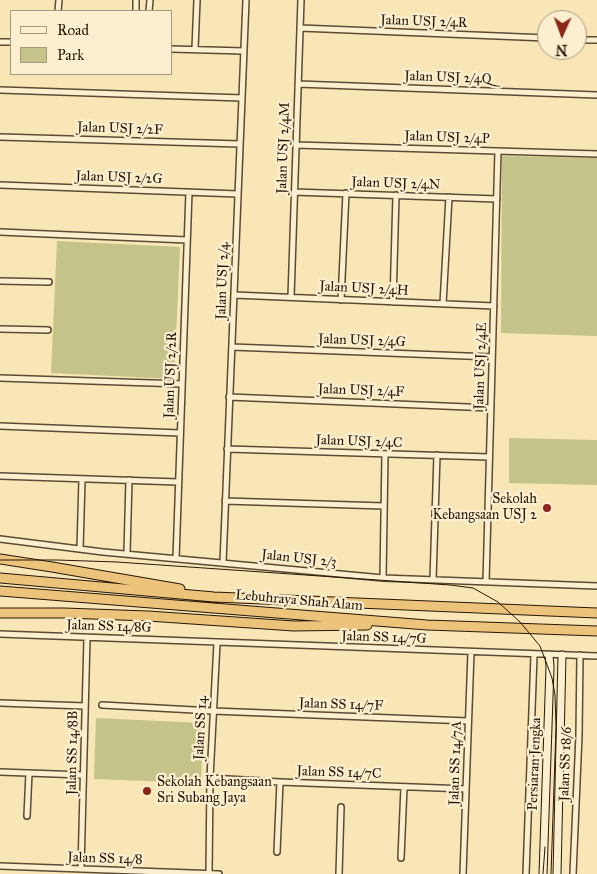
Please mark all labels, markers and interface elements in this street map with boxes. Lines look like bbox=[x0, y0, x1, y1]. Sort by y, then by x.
legend bbox=[10, 10, 172, 75]
north arrow bbox=[537, 10, 587, 60]
street label: Jalan USJ 2/4R bbox=[380, 12, 468, 32]
text: Road bbox=[57, 21, 89, 39]
text: N bbox=[555, 41, 568, 58]
text: Park bbox=[57, 46, 84, 64]
street label: Jalan USJ 2/4Q bbox=[404, 68, 492, 88]
street label: Jalan USJ 2/4M bbox=[274, 102, 294, 194]
street label: Jalan USJ 2/2F bbox=[77, 119, 163, 139]
street label: Jalan USJ 2/4P bbox=[404, 128, 490, 148]
street label: Jalan USJ 2/2G bbox=[75, 168, 163, 188]
street label: Jalan USJ 2/4N bbox=[351, 174, 441, 194]
street label: Jalan USJ 2/4 bbox=[213, 242, 233, 320]
street label: Jalan USJ 2/4H bbox=[319, 278, 409, 300]
street label: Jalan USJ 2/4E bbox=[471, 322, 491, 410]
street label: Jalan USJ 2/2R bbox=[161, 331, 181, 419]
street label: Jalan USJ 2/4G bbox=[318, 331, 406, 351]
street label: Jalan USJ 2/4F bbox=[317, 381, 405, 401]
street label: Jalan USJ 2/4C bbox=[315, 432, 403, 452]
place label: Sekolah Kebangsaan USJ 2 bbox=[432, 492, 537, 524]
marker: Sekolah Kebangsaan USJ 2 bbox=[541, 502, 553, 514]
street label: Jalan USJ 2/3 bbox=[261, 547, 337, 571]
street label: Lebuhraya Shah Alam bbox=[235, 587, 363, 615]
street label: Jalan SS 14/8G bbox=[66, 617, 152, 637]
street label: Jalan SS 14/7G bbox=[341, 628, 427, 648]
street label: Jalan SS 14/7F bbox=[299, 695, 383, 715]
street label: Jalan SS 14 bbox=[191, 696, 211, 760]
street label: Jalan SS 14/8B bbox=[64, 711, 82, 795]
street label: Persiaran Jengka bbox=[525, 717, 545, 811]
street label: Jalan SS 14/7A bbox=[446, 720, 466, 806]
street label: Jalan SS 18/6 bbox=[556, 726, 576, 802]
street label: Jalan SS 14/7C bbox=[296, 763, 382, 783]
place label: Sekolah Kebangsaan Sri Subang Jaya bbox=[157, 775, 272, 808]
marker: Sekolah Kebangsaan Sri Subang Jaya bbox=[141, 785, 153, 797]
street label: Jalan SS 14/8 bbox=[67, 849, 143, 869]

